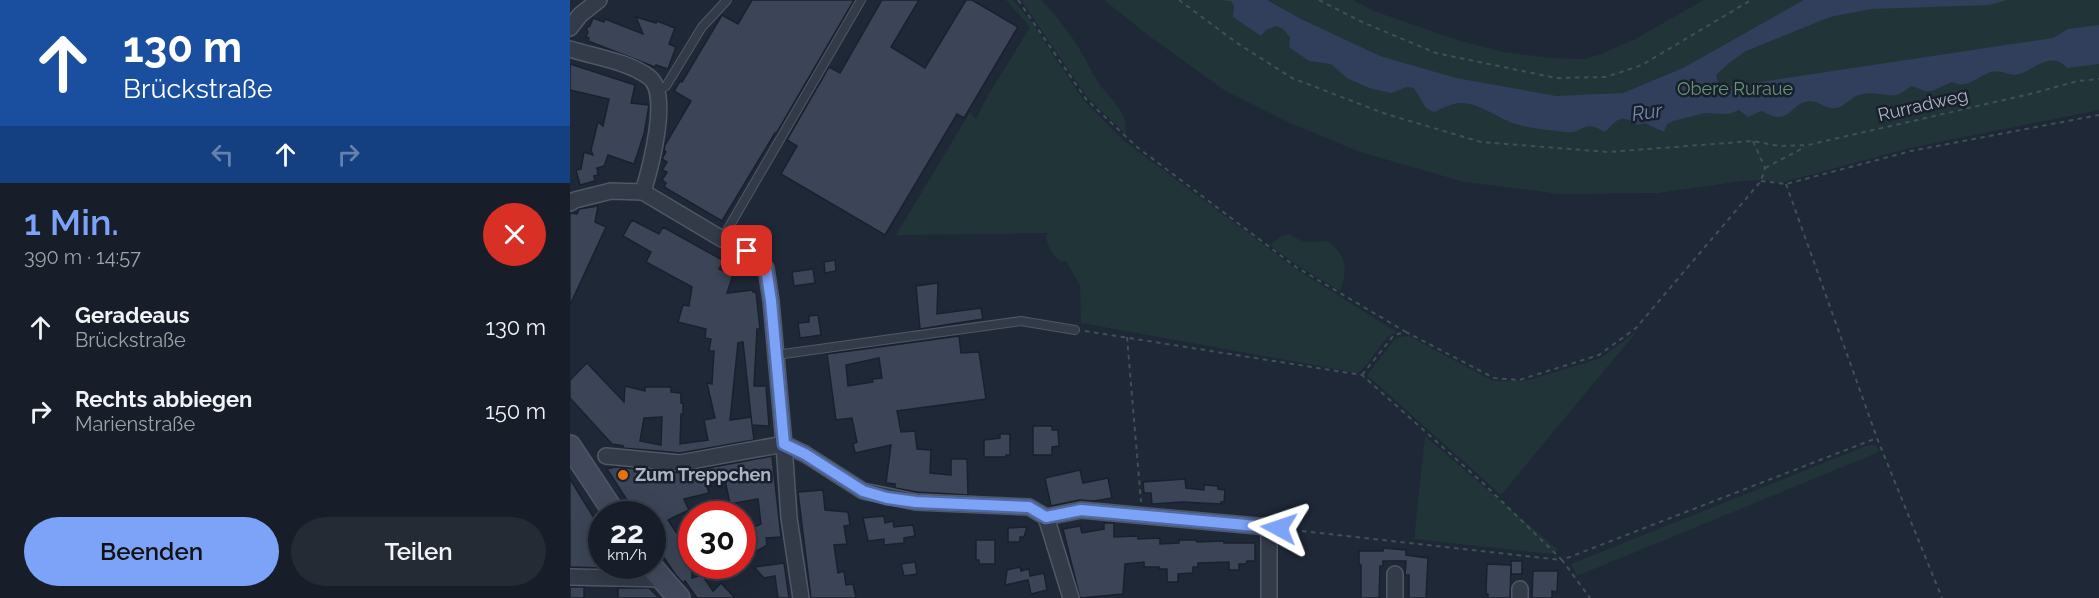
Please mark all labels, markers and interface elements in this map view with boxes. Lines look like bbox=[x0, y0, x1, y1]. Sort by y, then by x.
text: 130 m bbox=[123, 23, 242, 72]
icon: ahead bbox=[24, 24, 102, 102]
text: Brückstraße bbox=[123, 73, 273, 104]
park label: Obere Ruraue bbox=[1677, 78, 1793, 99]
street label: Rurradweg bbox=[1876, 84, 1970, 125]
water label: Rur bbox=[1630, 98, 1665, 126]
icon: left bbox=[206, 138, 239, 171]
icon: ahead bbox=[269, 138, 302, 171]
icon: right bbox=[332, 138, 365, 171]
text: 1 Min. bbox=[24, 201, 119, 243]
button: close bbox=[483, 203, 546, 266]
pin bbox=[721, 225, 772, 276]
icon: arrive bbox=[730, 234, 763, 267]
text: 390 m · 14:57 bbox=[24, 245, 141, 269]
text: Geradeaus bbox=[75, 302, 190, 328]
icon: ahead bbox=[24, 311, 57, 344]
text: 130 m bbox=[486, 314, 546, 340]
text: Brückstraße bbox=[75, 328, 186, 352]
text: Rechts abbiegen bbox=[75, 386, 252, 412]
icon: right bbox=[24, 395, 57, 428]
text: 150 m bbox=[485, 398, 546, 424]
text: Marienstraße bbox=[75, 412, 195, 436]
place label: Zum Treppchen bbox=[635, 464, 771, 485]
marker: Zum Treppchen bbox=[616, 468, 630, 482]
position arrow bbox=[1247, 496, 1311, 560]
speed limit sign: 30 bbox=[678, 501, 756, 579]
text: 22 bbox=[610, 515, 644, 550]
button: Beenden bbox=[24, 517, 279, 586]
button: Teilen bbox=[291, 517, 546, 586]
text: km/h bbox=[607, 546, 647, 564]

